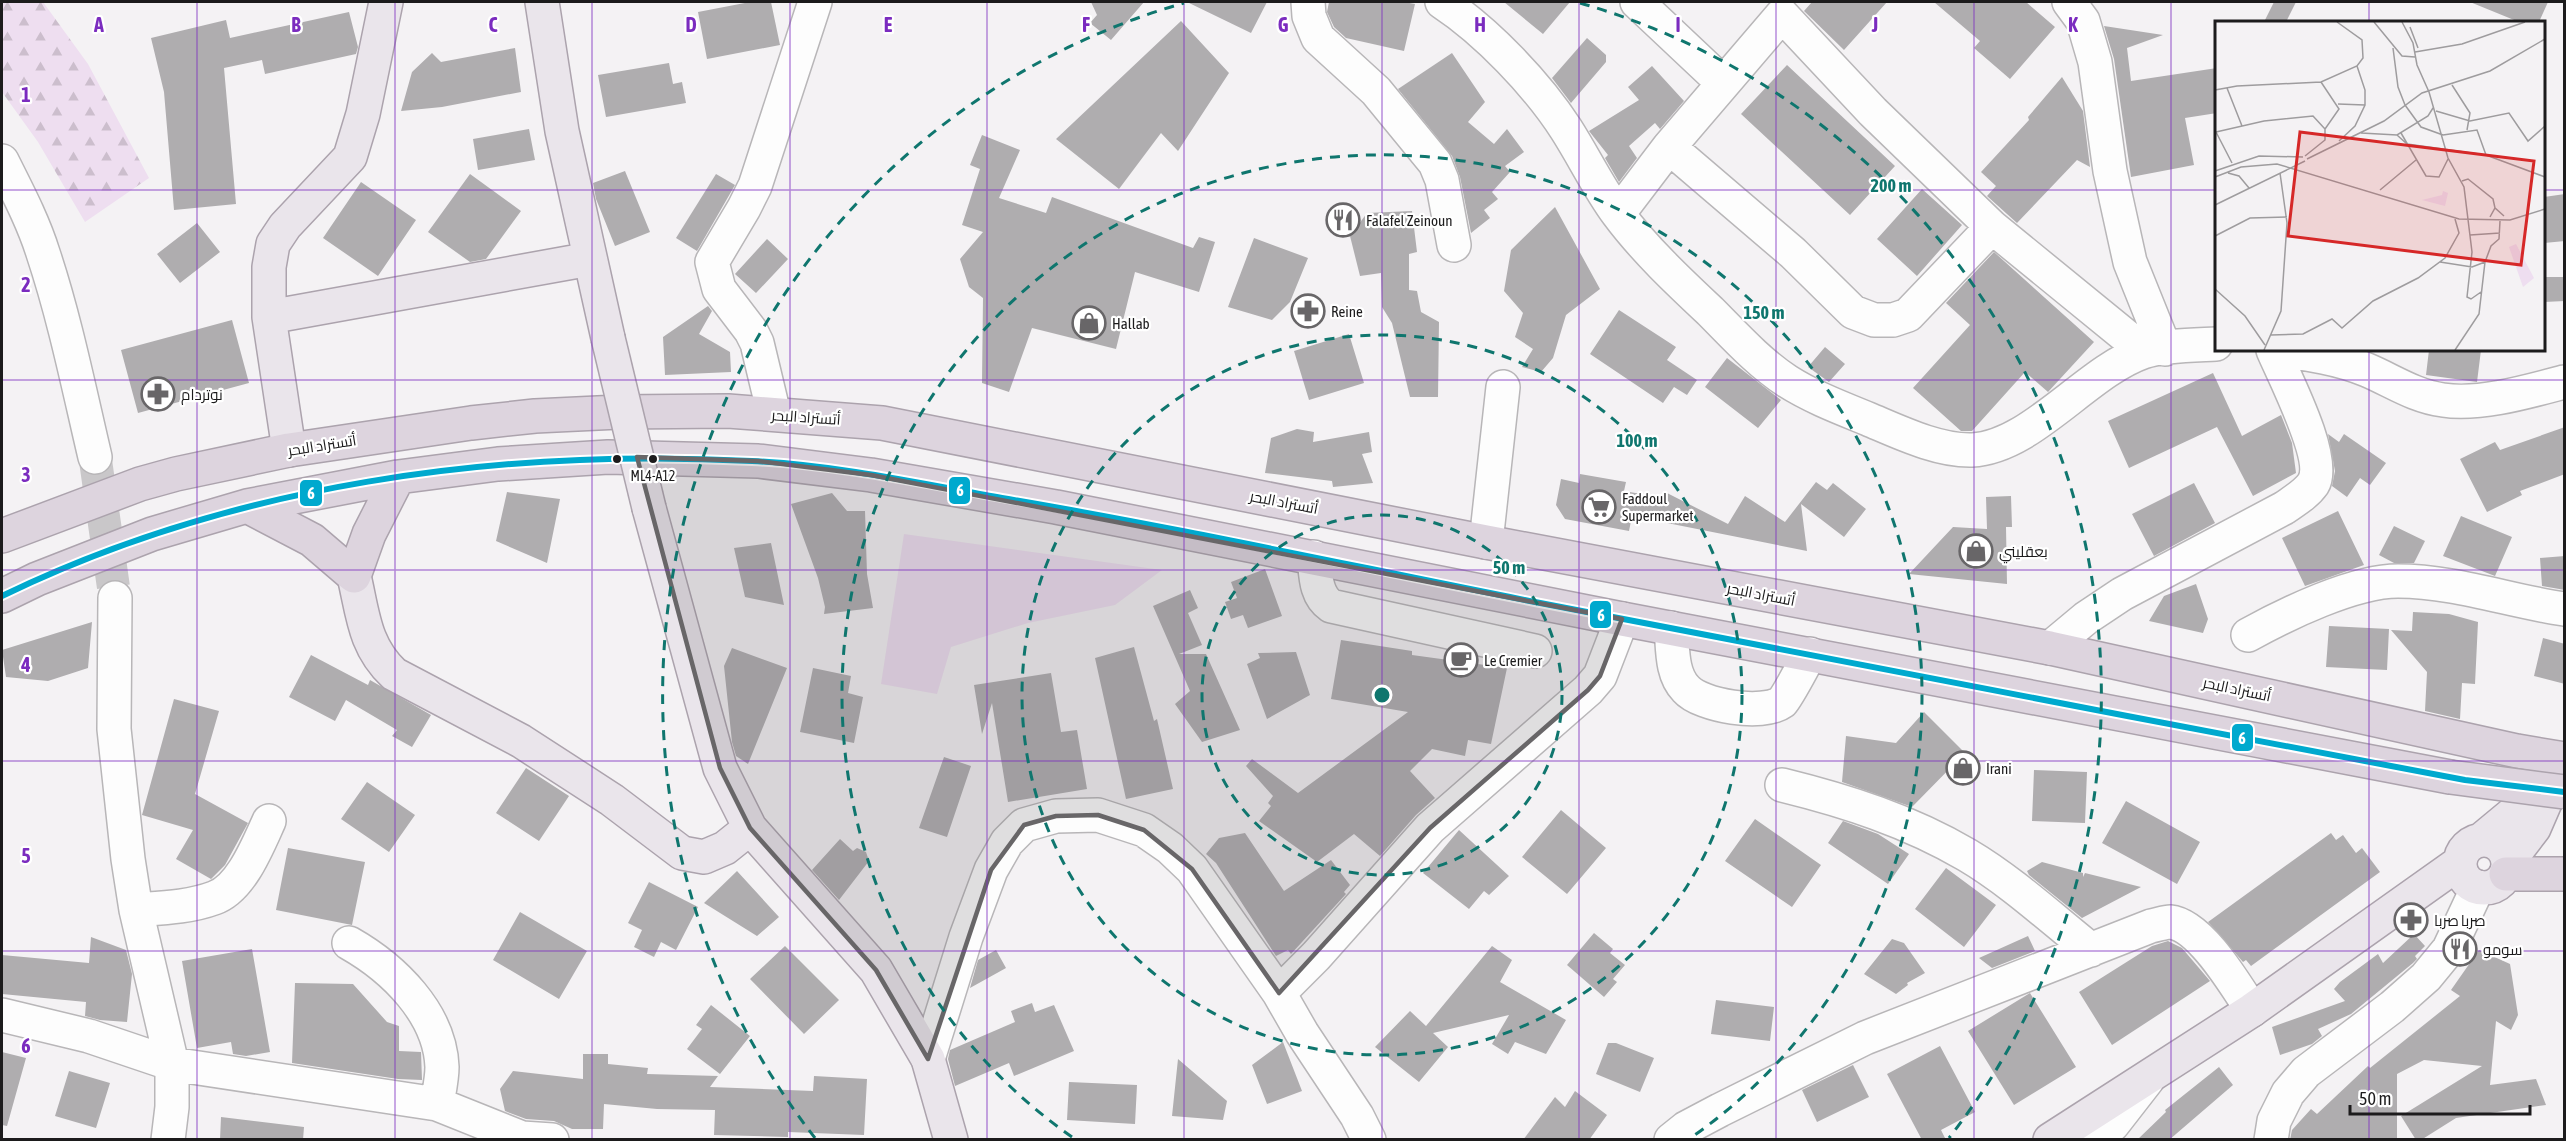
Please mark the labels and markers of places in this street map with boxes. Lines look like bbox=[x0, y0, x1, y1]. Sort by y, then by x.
restaurant icon: Falafel Zeinoun bbox=[1325, 202, 1361, 238]
place label: Falafel Zeinoun bbox=[1366, 212, 1453, 229]
pharmacy icon: Reine bbox=[1290, 293, 1326, 329]
place label: Reine bbox=[1331, 303, 1363, 320]
shop icon: Hallab bbox=[1071, 305, 1107, 341]
place label: Hallab bbox=[1112, 315, 1150, 332]
pharmacy icon: نوتردام bbox=[140, 376, 176, 412]
place label: نوتردام bbox=[181, 386, 223, 405]
unlabelled marker bbox=[611, 453, 623, 465]
marker: ML4-A12 bbox=[647, 453, 659, 465]
place label: ML4-A12 bbox=[631, 468, 675, 484]
supermarket icon: Faddoul Supermarket bbox=[1581, 489, 1617, 525]
place label: Faddoul Supermarket bbox=[1622, 490, 1694, 524]
shop icon: بعقليني bbox=[1958, 533, 1994, 569]
place label: بعقليني bbox=[1999, 543, 2048, 564]
cafe icon: Le Cremier bbox=[1443, 642, 1479, 678]
place label: Le Cremier bbox=[1484, 652, 1543, 669]
centre of rings bbox=[1372, 685, 1392, 705]
shop icon: Irani bbox=[1945, 750, 1981, 786]
place label: Irani bbox=[1986, 760, 2012, 777]
pharmacy icon: صربا صربا bbox=[2393, 902, 2429, 938]
place label: صربا صربا bbox=[2434, 912, 2486, 930]
restaurant icon: سومو bbox=[2442, 931, 2478, 967]
place label: سومو bbox=[2483, 941, 2522, 959]

